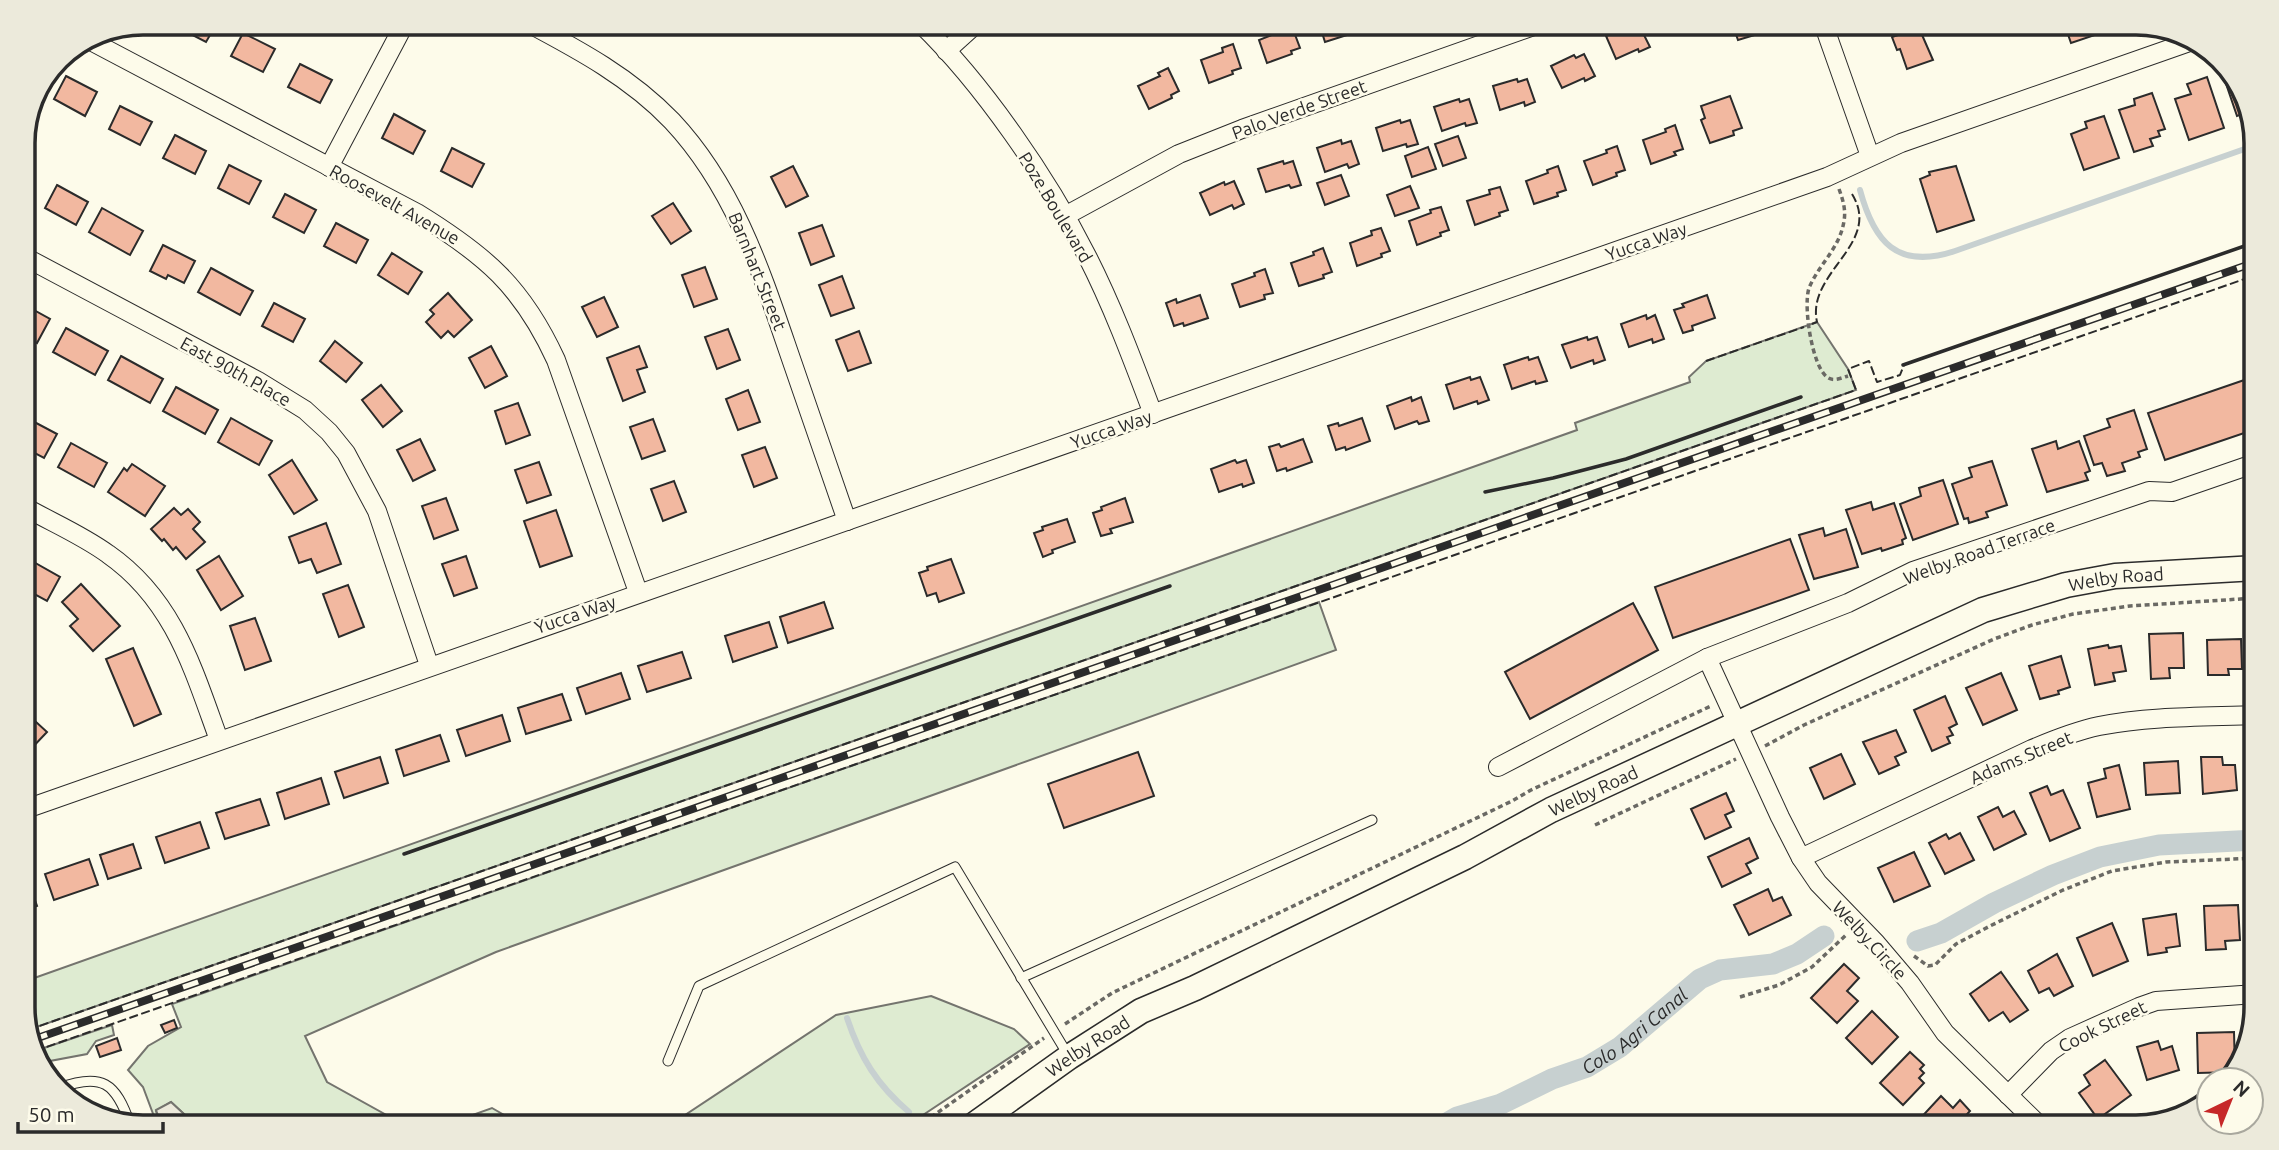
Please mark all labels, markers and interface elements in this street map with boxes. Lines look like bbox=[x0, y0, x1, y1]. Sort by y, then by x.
street label: Palo Verde Street bbox=[1229, 75, 1369, 143]
street label: Poze Boulevard bbox=[1015, 148, 1097, 266]
street label: Roosevelt Avenue bbox=[327, 160, 463, 248]
street label: Barnhart Street bbox=[725, 209, 791, 333]
street label: Yucca Way bbox=[1603, 218, 1689, 264]
street label: East 90th Place bbox=[177, 332, 295, 410]
street label: Yucca Way bbox=[1068, 406, 1154, 452]
street label: Welby Road Terrace bbox=[1900, 514, 2058, 588]
street label: Welby Road bbox=[2067, 563, 2164, 594]
street label: Yucca Way bbox=[532, 591, 618, 637]
street label: Adams Street bbox=[1967, 726, 2075, 788]
street label: Welby Road bbox=[1545, 761, 1641, 820]
street label: Welby Circle bbox=[1829, 897, 1911, 983]
water label: Colo Agri Canal bbox=[1577, 983, 1693, 1079]
street label: Cook Street bbox=[2055, 996, 2149, 1056]
street label: Welby Road bbox=[1042, 1011, 1133, 1080]
north arrow bbox=[2195, 1066, 2265, 1136]
text: N bbox=[2229, 1076, 2254, 1101]
scale bar bbox=[18, 1090, 163, 1134]
text: 50 m bbox=[28, 1102, 75, 1126]

